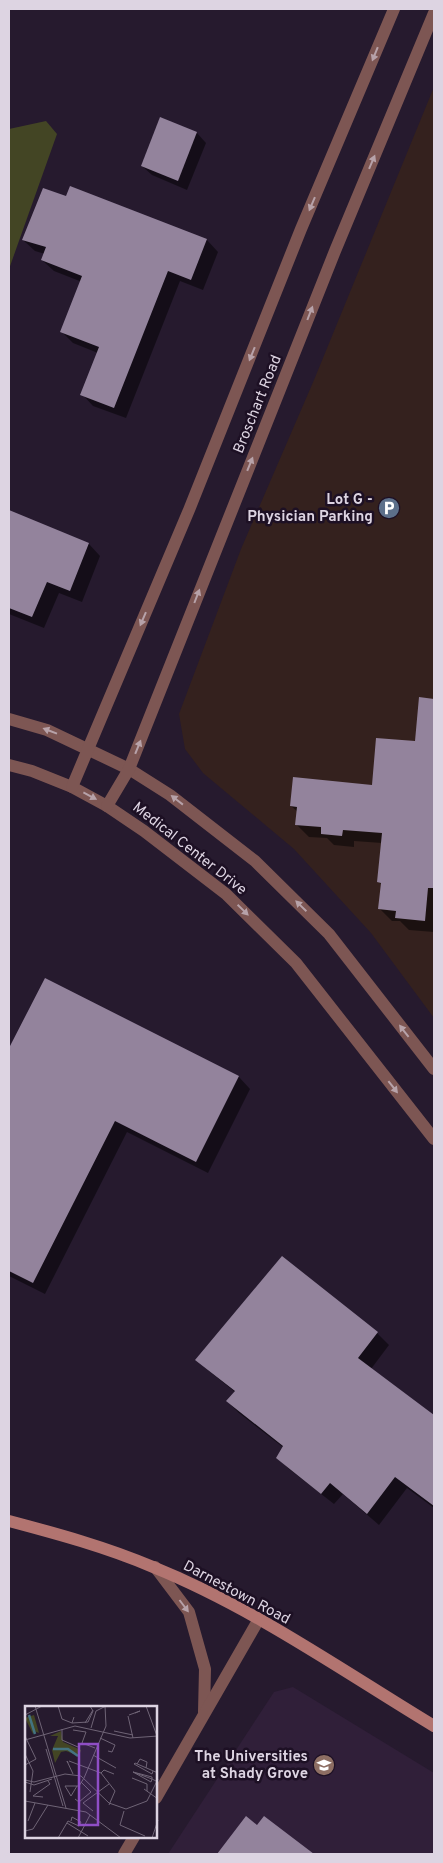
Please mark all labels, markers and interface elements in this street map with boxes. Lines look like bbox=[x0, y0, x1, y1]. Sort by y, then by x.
one-way arrow bbox=[371, 47, 379, 61]
one-way arrow bbox=[368, 155, 376, 170]
one-way arrow bbox=[308, 197, 316, 211]
one-way arrow bbox=[307, 306, 315, 320]
one-way arrow bbox=[248, 347, 255, 362]
street label: Broschart Road bbox=[230, 353, 287, 457]
one-way arrow bbox=[246, 456, 254, 471]
place label: Lot G - Physician Parking bbox=[247, 491, 373, 527]
parking icon: Lot G - Physician Parking bbox=[377, 496, 401, 520]
one-way arrow bbox=[193, 588, 201, 603]
one-way arrow bbox=[138, 612, 146, 626]
one-way arrow bbox=[42, 727, 57, 734]
one-way arrow bbox=[134, 739, 142, 754]
one-way arrow bbox=[82, 792, 97, 800]
one-way arrow bbox=[171, 795, 184, 806]
street label: Medical Center Drive bbox=[128, 799, 250, 900]
one-way arrow bbox=[295, 900, 307, 912]
one-way arrow bbox=[236, 904, 248, 916]
one-way arrow bbox=[399, 1024, 410, 1037]
one-way arrow bbox=[388, 1080, 399, 1093]
street label: Darnestown Road bbox=[180, 1557, 293, 1630]
one-way arrow bbox=[179, 1599, 189, 1613]
inset map bbox=[25, 1706, 158, 1838]
place label: The Universities at Shady Grove bbox=[194, 1748, 308, 1784]
school or university icon: The Universities at Shady Grove bbox=[312, 1753, 336, 1777]

